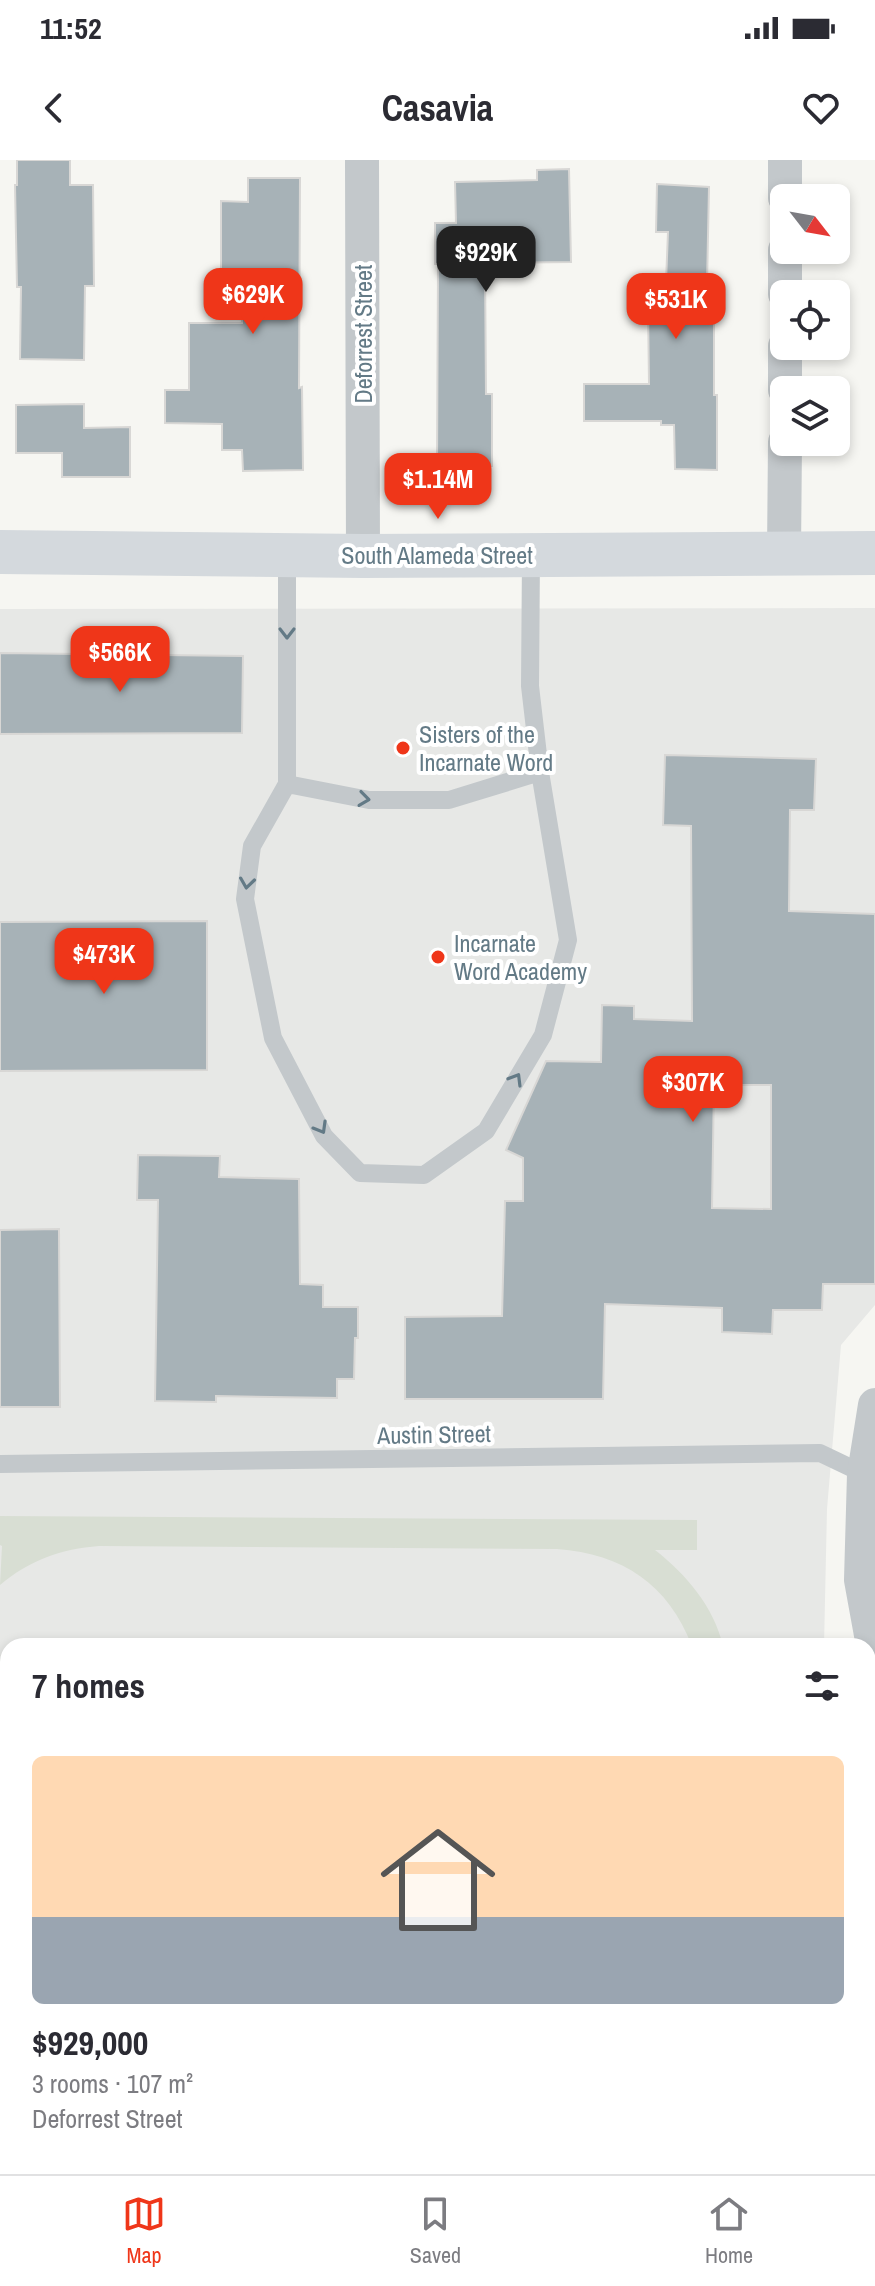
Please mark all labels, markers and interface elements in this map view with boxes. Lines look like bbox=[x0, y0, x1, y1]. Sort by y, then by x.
text: 11:52 bbox=[40, 8, 102, 48]
text: Casavia bbox=[382, 84, 493, 132]
icon: back bbox=[32, 86, 76, 130]
icon: heart bbox=[799, 86, 843, 130]
north arrow bbox=[770, 184, 850, 264]
map controls bbox=[770, 184, 850, 456]
pin: $929K bbox=[430, 226, 542, 294]
text: $929K bbox=[455, 234, 517, 269]
street label: Deforrest Street bbox=[347, 264, 379, 403]
pin: $629K bbox=[197, 268, 309, 336]
pin: $531K bbox=[620, 273, 732, 341]
text: $629K bbox=[222, 276, 284, 311]
button: locate bbox=[770, 280, 850, 360]
text: $531K bbox=[645, 281, 707, 316]
button: layers bbox=[770, 376, 850, 456]
pin: $1.14M bbox=[373, 453, 503, 521]
text: $1.14M bbox=[402, 461, 474, 496]
street label: South Alameda Street bbox=[341, 539, 533, 571]
pin: $566K bbox=[64, 626, 176, 694]
one-way arrow bbox=[278, 627, 296, 640]
text: $566K bbox=[89, 634, 151, 669]
place label: Sisters of the Incarnate Word bbox=[419, 718, 553, 778]
marker: Sisters of the Incarnate Word bbox=[394, 739, 412, 757]
one-way arrow bbox=[358, 790, 371, 807]
one-way arrow bbox=[239, 876, 256, 890]
place label: Incarnate Word Academy bbox=[454, 927, 587, 987]
pin: $473K bbox=[48, 928, 160, 996]
text: $473K bbox=[73, 936, 135, 971]
marker: Incarnate Word Academy bbox=[429, 948, 447, 966]
pin: $307K bbox=[637, 1056, 749, 1124]
text: $307K bbox=[662, 1064, 724, 1099]
one-way arrow bbox=[507, 1073, 522, 1088]
one-way arrow bbox=[311, 1119, 326, 1134]
street label: Austin Street bbox=[376, 1417, 492, 1451]
text: 7 homes bbox=[32, 1663, 145, 1709]
icon: filters bbox=[800, 1664, 844, 1708]
icon: home bbox=[366, 1808, 510, 1952]
text: $929,000 bbox=[32, 2020, 148, 2066]
text: 3 rooms · 107 m² bbox=[32, 2066, 193, 2101]
text: Deforrest Street bbox=[32, 2101, 183, 2136]
tab: Map bbox=[122, 2192, 166, 2270]
tab: Saved bbox=[410, 2192, 461, 2270]
tab: Home bbox=[705, 2192, 753, 2270]

